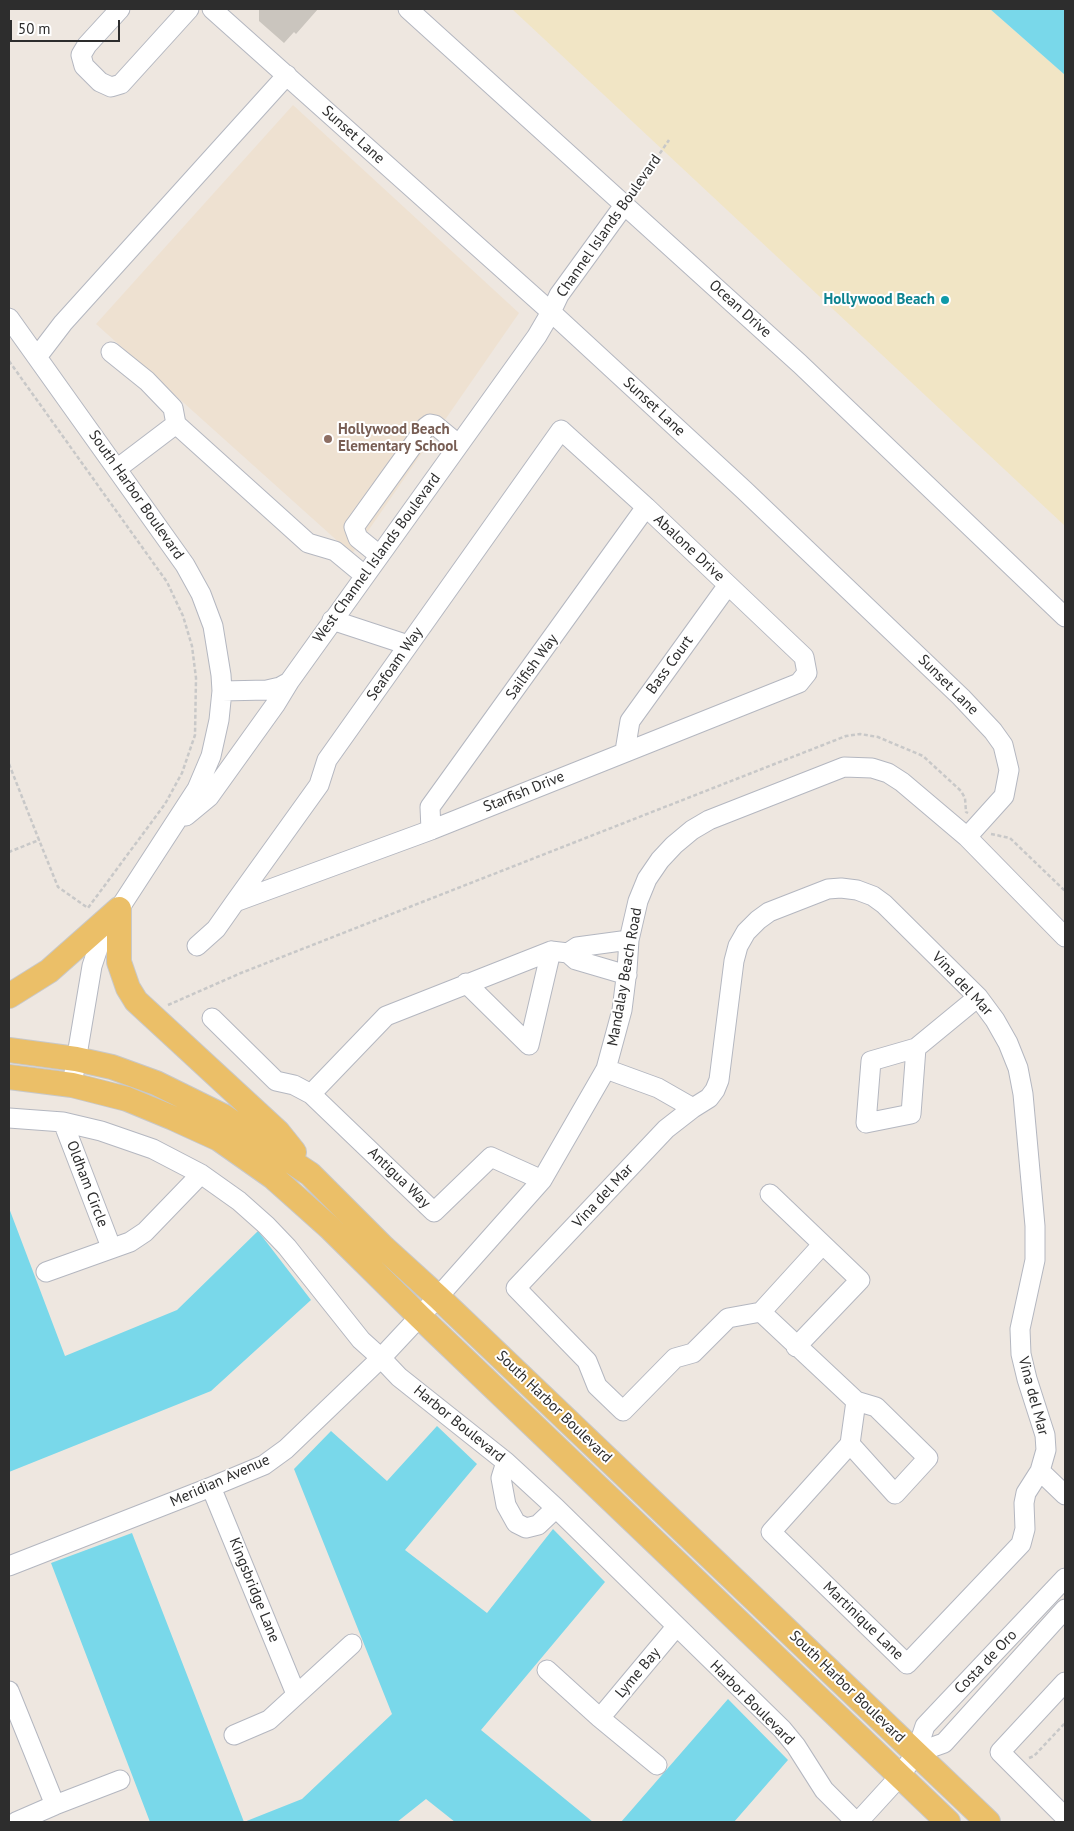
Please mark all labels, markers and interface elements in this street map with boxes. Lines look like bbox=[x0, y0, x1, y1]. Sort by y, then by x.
scale bar bbox=[12, 10, 122, 42]
text: 50 m bbox=[18, 19, 51, 38]
street label: Sunset Lane bbox=[318, 102, 388, 168]
street label: Channel Islands Boulevard bbox=[553, 151, 665, 301]
street label: Ocean Drive bbox=[705, 276, 775, 342]
place label: Hollywood Beach bbox=[823, 291, 935, 309]
marker: Hollywood Beach bbox=[939, 294, 951, 306]
street label: Sunset Lane bbox=[619, 374, 689, 440]
place label: Hollywood Beach Elementary School bbox=[338, 421, 458, 456]
street label: South Harbor Boulevard bbox=[85, 427, 187, 563]
marker: Hollywood Beach Elementary School bbox=[322, 433, 334, 445]
street label: West Channel Islands Boulevard bbox=[309, 470, 445, 646]
street label: Abalone Drive bbox=[650, 511, 728, 585]
street label: Seafoam Way bbox=[363, 624, 427, 704]
street label: Sailfish Way bbox=[502, 631, 562, 703]
street label: Bass Court bbox=[643, 632, 697, 698]
street label: Sunset Lane bbox=[914, 651, 982, 719]
street label: Starfish Drive bbox=[481, 768, 567, 816]
street label: Mandalay Beach Road bbox=[604, 906, 646, 1048]
street label: Vina del Mar bbox=[928, 948, 996, 1020]
street label: Oldham Circle bbox=[62, 1138, 112, 1230]
street label: Antigua Way bbox=[364, 1144, 434, 1212]
street label: Vina del Mar bbox=[569, 1160, 637, 1232]
street label: South Harbor Boulevard bbox=[492, 1347, 616, 1467]
street label: Vina del Mar bbox=[1014, 1355, 1052, 1437]
street label: Harbor Boulevard bbox=[410, 1382, 508, 1466]
street label: Meridian Avenue bbox=[167, 1451, 273, 1511]
street label: Kingsbridge Lane bbox=[225, 1535, 283, 1645]
street label: Martinique Lane bbox=[819, 1578, 907, 1664]
street label: Costa de Oro bbox=[951, 1626, 1021, 1698]
street label: South Harbor Boulevard bbox=[785, 1627, 909, 1747]
street label: Lyme Bay bbox=[612, 1644, 664, 1702]
street label: Harbor Boulevard bbox=[706, 1657, 798, 1749]

